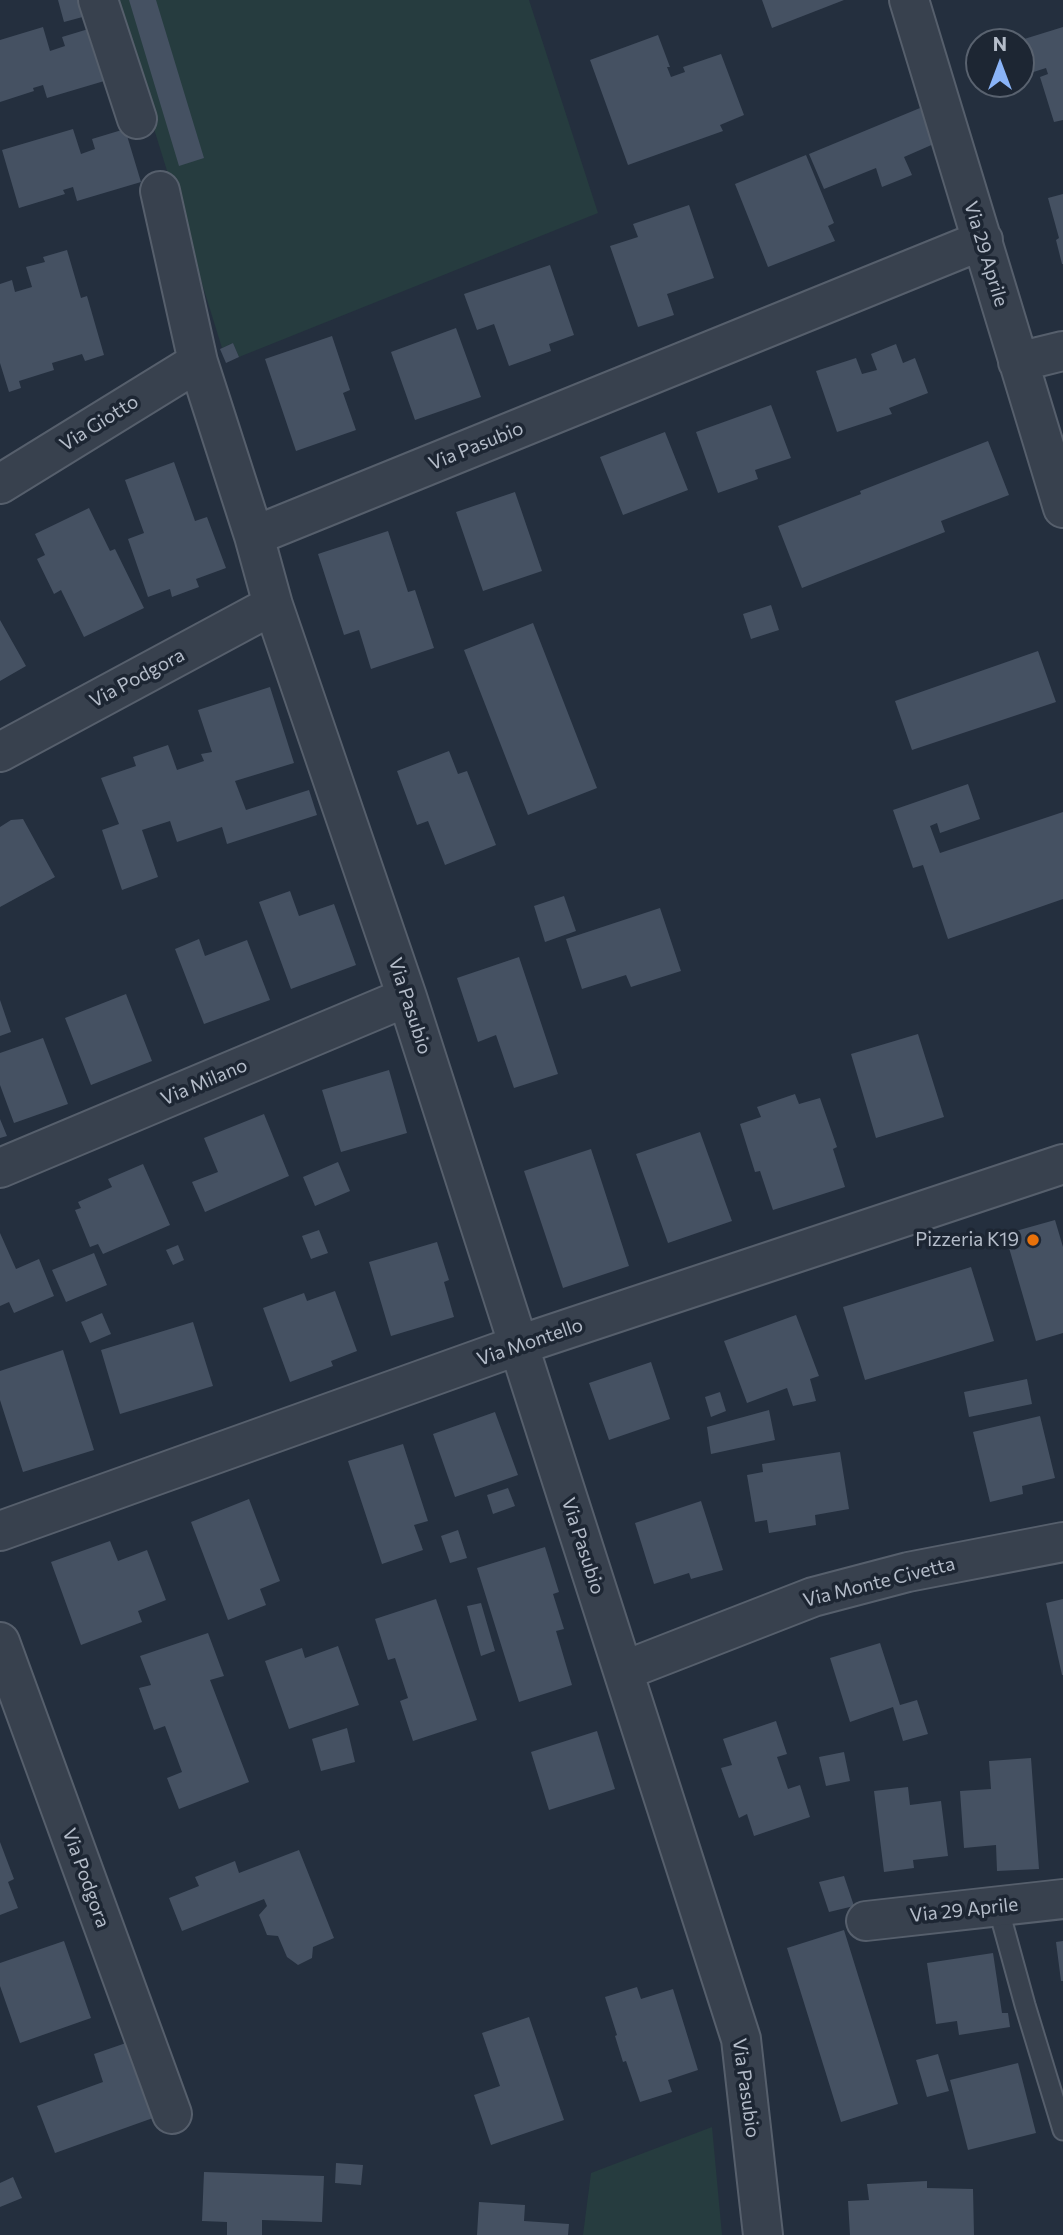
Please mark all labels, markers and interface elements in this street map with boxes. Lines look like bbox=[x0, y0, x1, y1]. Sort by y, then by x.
north arrow bbox=[965, 28, 1035, 98]
text: N bbox=[993, 32, 1007, 55]
street label: Via 29 Aprile bbox=[959, 199, 1013, 309]
street label: Via Giotto bbox=[56, 390, 142, 456]
street label: Via Pasubio bbox=[425, 417, 527, 475]
street label: Via Podgora bbox=[86, 643, 188, 713]
street label: Via Pasubio bbox=[384, 955, 436, 1057]
street label: Via Milano bbox=[157, 1054, 251, 1110]
place label: Pizzeria K19 bbox=[915, 1229, 1019, 1251]
marker: Pizzeria K19 bbox=[1025, 1232, 1041, 1248]
street label: Via Montello bbox=[474, 1313, 586, 1371]
street label: Via Pasubio bbox=[557, 1495, 609, 1597]
street label: Via Monte Civetta bbox=[801, 1552, 957, 1612]
street label: Via Podgora bbox=[57, 1825, 115, 1931]
street label: Via 29 Aprile bbox=[909, 1893, 1019, 1927]
street label: Via Pasubio bbox=[728, 2037, 764, 2139]

